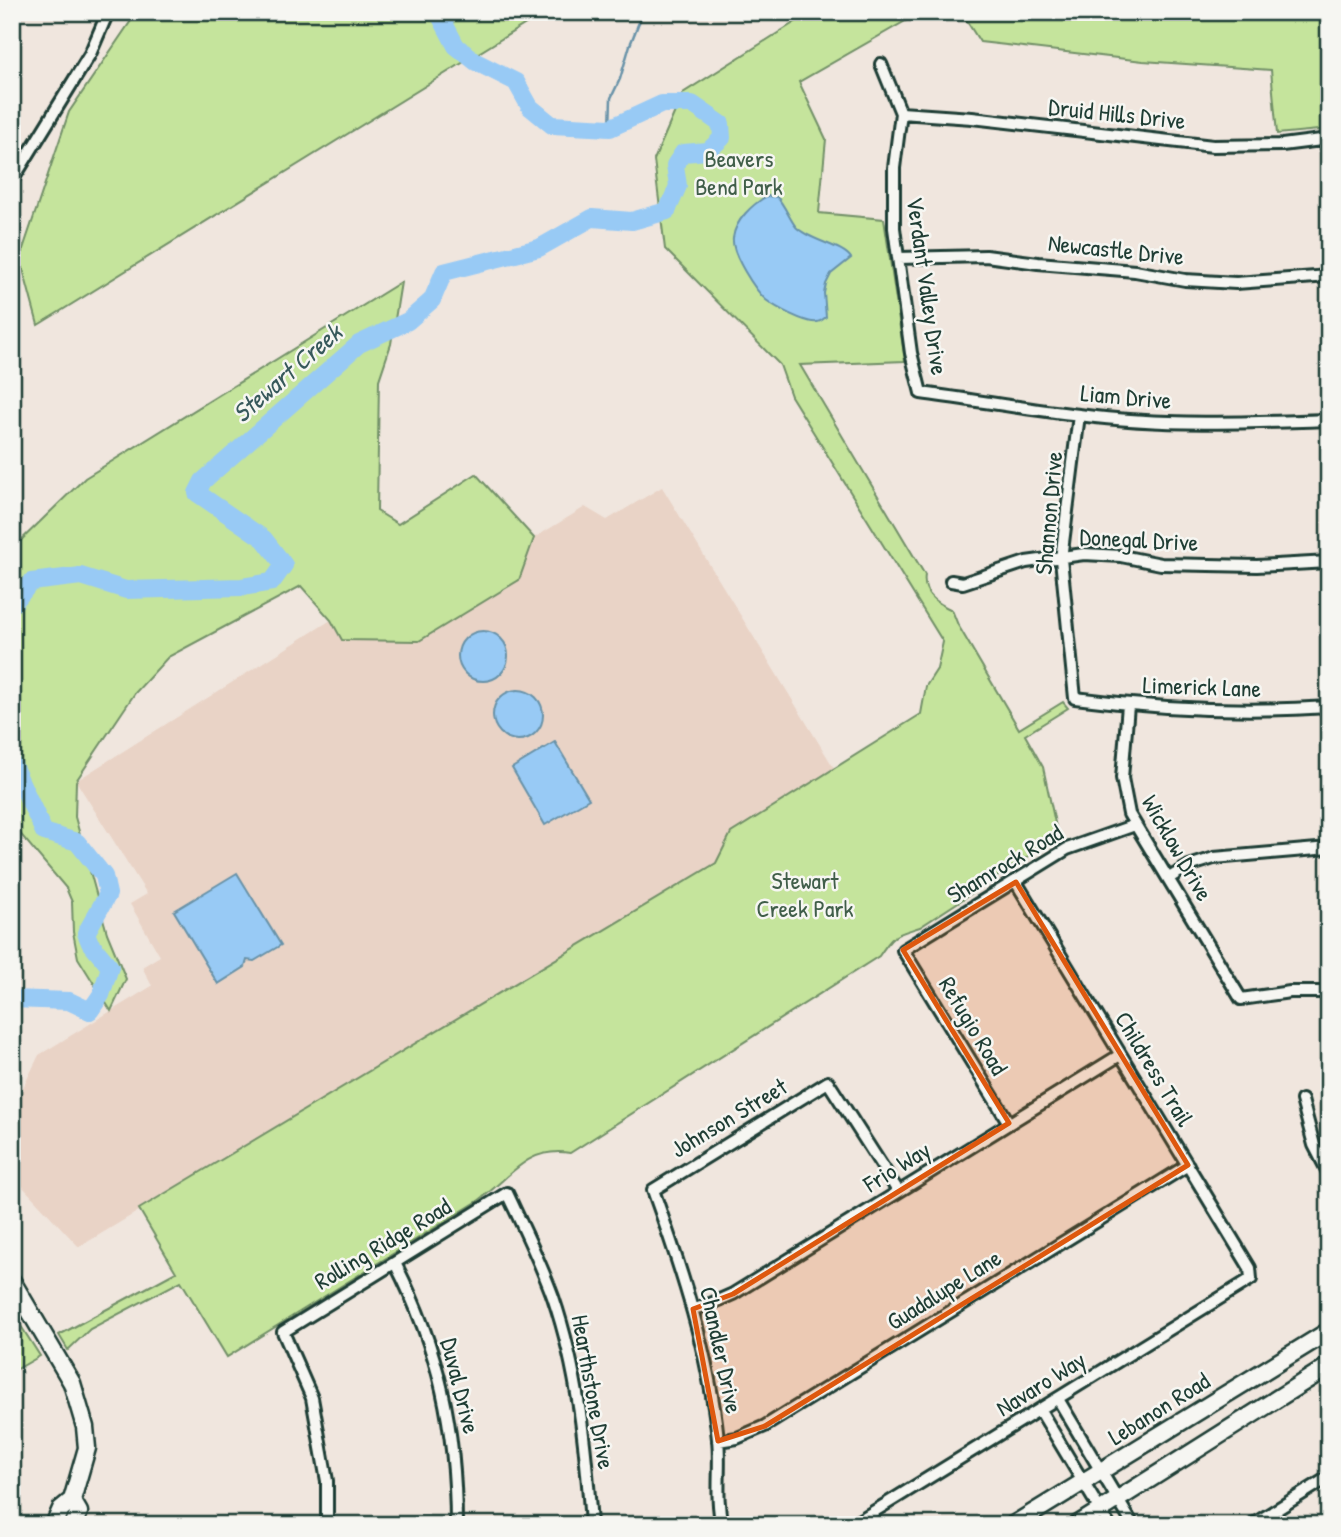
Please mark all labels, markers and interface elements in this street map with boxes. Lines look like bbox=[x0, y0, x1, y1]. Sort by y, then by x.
street label: Druid Hills Drive bbox=[1047, 90, 1188, 136]
park label: Beavers Bend Park bbox=[695, 142, 783, 202]
street label: Verdant Valley Drive bbox=[900, 195, 956, 377]
street label: Newcastle Drive bbox=[1047, 226, 1186, 272]
water label: Stewart Creek bbox=[225, 314, 350, 430]
street label: Liam Drive bbox=[1079, 376, 1173, 416]
street label: Shannon Drive bbox=[1027, 450, 1069, 576]
street label: Donegal Drive bbox=[1079, 520, 1200, 558]
street label: Limerick Lane bbox=[1142, 668, 1262, 704]
street label: Wicklow Drive bbox=[1135, 789, 1221, 907]
street label: Shamrock Road bbox=[941, 816, 1068, 910]
park label: Stewart Creek Park bbox=[756, 864, 854, 924]
street label: Refugio Road bbox=[932, 970, 1016, 1081]
street label: Childress Trail bbox=[1108, 1005, 1202, 1132]
street label: Johnson Street bbox=[664, 1069, 793, 1164]
street label: Frio Way bbox=[856, 1133, 936, 1200]
street label: Rolling Ridge Road bbox=[308, 1190, 457, 1297]
street label: Guadalupe Lane bbox=[880, 1241, 1007, 1337]
street label: Chandler Drive bbox=[693, 1284, 751, 1417]
street label: Hearthstone Drive bbox=[565, 1312, 623, 1472]
street label: Duval Drive bbox=[434, 1335, 488, 1437]
street label: Navaro Way bbox=[990, 1343, 1091, 1423]
street label: Lebanon Road bbox=[1102, 1364, 1215, 1452]

